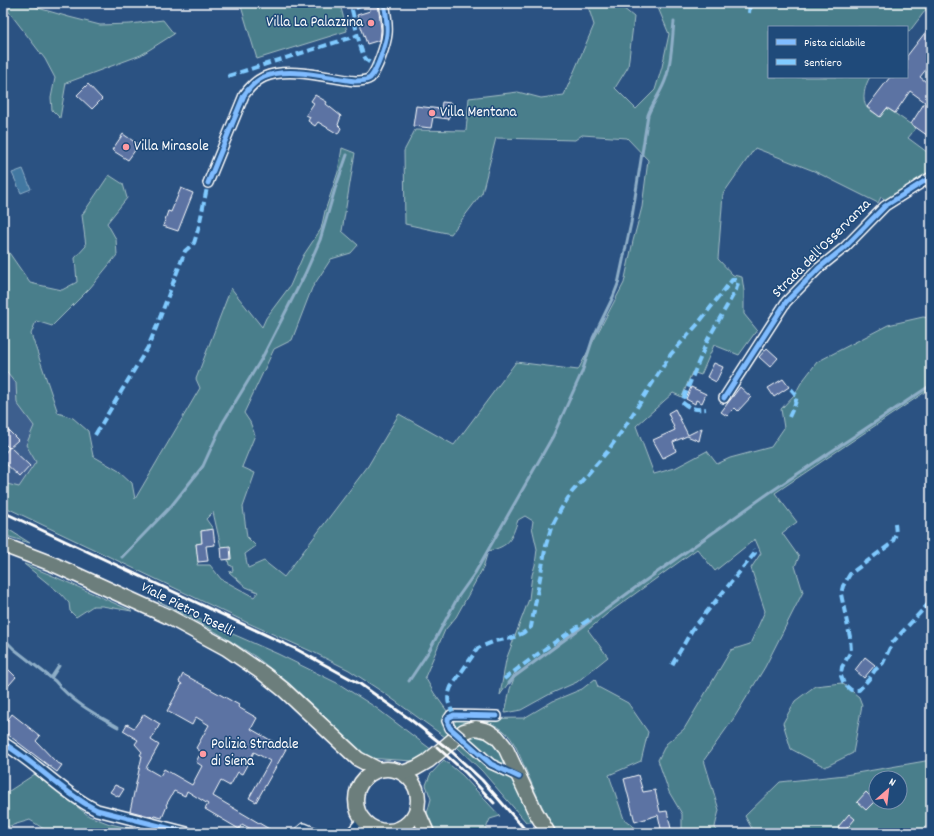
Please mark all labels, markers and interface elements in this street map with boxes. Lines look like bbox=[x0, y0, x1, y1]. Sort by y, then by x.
place label: Villa La Palazzina bbox=[266, 12, 364, 34]
marker: Villa La Palazzina bbox=[366, 18, 376, 28]
legend bbox=[768, 26, 908, 78]
text: Pista ciclabile bbox=[804, 35, 865, 52]
text: Sentiero bbox=[804, 55, 842, 72]
place label: Villa Mentana bbox=[440, 102, 517, 124]
marker: Villa Mentana bbox=[427, 108, 437, 118]
place label: Villa Mirasole bbox=[134, 136, 209, 158]
marker: Villa Mirasole bbox=[121, 142, 131, 152]
street label: Strada dell'Osservanza bbox=[767, 194, 877, 304]
street label: Viale Pietro Toselli bbox=[137, 577, 238, 643]
place label: Polizia Stradale di Siena bbox=[211, 734, 299, 773]
marker: Polizia Stradale di Siena bbox=[198, 749, 208, 759]
north arrow bbox=[868, 770, 908, 810]
text: N bbox=[886, 775, 898, 792]

